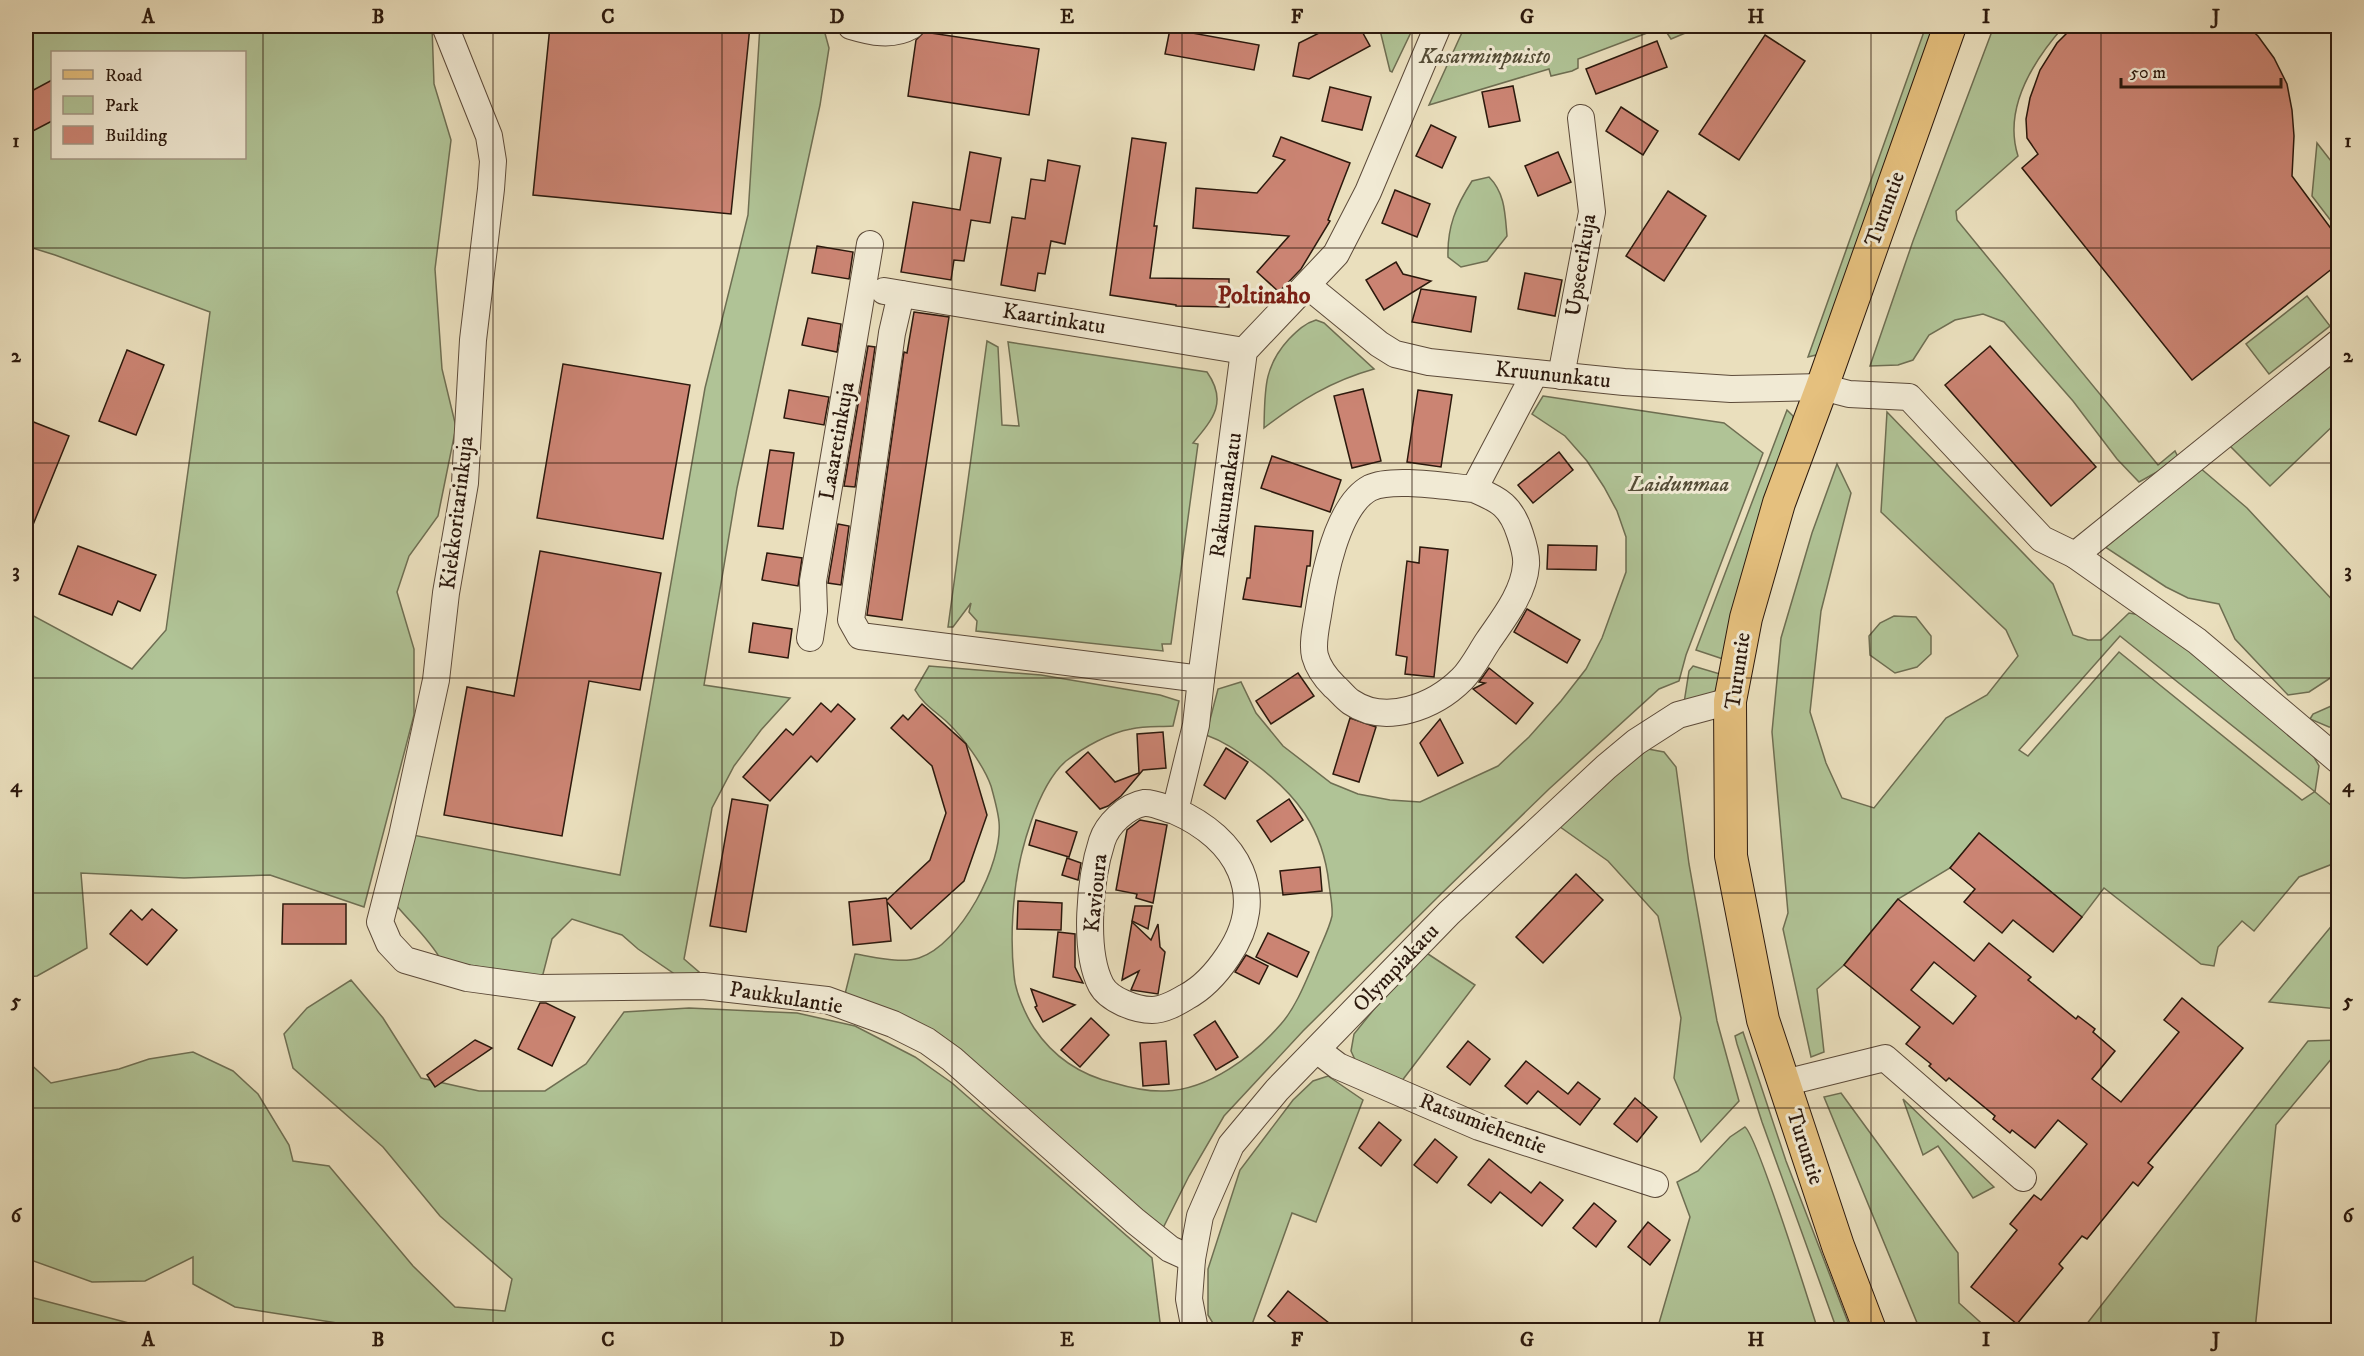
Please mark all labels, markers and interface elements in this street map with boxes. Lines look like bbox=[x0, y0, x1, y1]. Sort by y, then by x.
text: A bbox=[141, 5, 156, 30]
text: B bbox=[372, 5, 384, 30]
text: C bbox=[601, 5, 615, 30]
text: D bbox=[830, 5, 845, 30]
text: E bbox=[1060, 5, 1074, 30]
text: F bbox=[1291, 5, 1304, 30]
text: G bbox=[1520, 5, 1534, 30]
text: H bbox=[1748, 5, 1765, 30]
text: I bbox=[1982, 5, 1990, 30]
text: J bbox=[2210, 5, 2220, 30]
park label: Kasarminpuisto bbox=[1418, 43, 1551, 70]
legend bbox=[51, 51, 246, 159]
scale bar bbox=[2121, 51, 2282, 89]
text: 50 m bbox=[2130, 62, 2166, 84]
text: Road bbox=[105, 65, 142, 87]
text: Park bbox=[105, 95, 139, 117]
text: Building bbox=[105, 125, 167, 147]
text: 1 bbox=[12, 129, 20, 154]
text: 1 bbox=[2344, 129, 2352, 154]
street label: Turuntie bbox=[1859, 168, 1911, 250]
street label: Upseerikuja bbox=[1560, 211, 1602, 318]
district label: Poltinaho bbox=[1218, 281, 1311, 311]
street label: Kaartinkatu bbox=[1000, 297, 1108, 341]
text: 2 bbox=[11, 344, 22, 369]
text: 2 bbox=[2343, 344, 2354, 369]
street label: Kruununkatu bbox=[1494, 355, 1612, 395]
street label: Lasaretinkuja bbox=[813, 379, 861, 502]
street label: Rakuunankatu bbox=[1204, 431, 1248, 559]
street label: Kiekkoritarinkuja bbox=[434, 434, 480, 591]
park label: Laidunmaa bbox=[1627, 471, 1729, 498]
text: 3 bbox=[12, 559, 20, 584]
text: 3 bbox=[2344, 559, 2352, 584]
street label: Turuntie bbox=[1719, 631, 1757, 711]
text: 4 bbox=[10, 774, 23, 799]
text: 4 bbox=[2342, 774, 2355, 799]
street label: Kavioura bbox=[1078, 852, 1114, 934]
street label: Olympiakatu bbox=[1347, 918, 1445, 1018]
street label: Paukkulantie bbox=[727, 976, 845, 1020]
text: 5 bbox=[10, 989, 21, 1014]
text: 5 bbox=[2342, 989, 2353, 1014]
street label: Ratsumiehentie bbox=[1416, 1087, 1550, 1161]
street label: Turuntie bbox=[1780, 1106, 1830, 1188]
text: 6 bbox=[11, 1204, 23, 1229]
text: 6 bbox=[2343, 1204, 2355, 1229]
text: A bbox=[141, 1328, 156, 1353]
text: B bbox=[372, 1328, 384, 1353]
text: C bbox=[601, 1328, 615, 1353]
text: D bbox=[830, 1328, 845, 1353]
text: E bbox=[1060, 1328, 1074, 1353]
text: F bbox=[1291, 1328, 1304, 1353]
text: G bbox=[1520, 1328, 1534, 1353]
text: H bbox=[1748, 1328, 1765, 1353]
text: I bbox=[1982, 1328, 1990, 1353]
text: J bbox=[2210, 1328, 2220, 1353]

